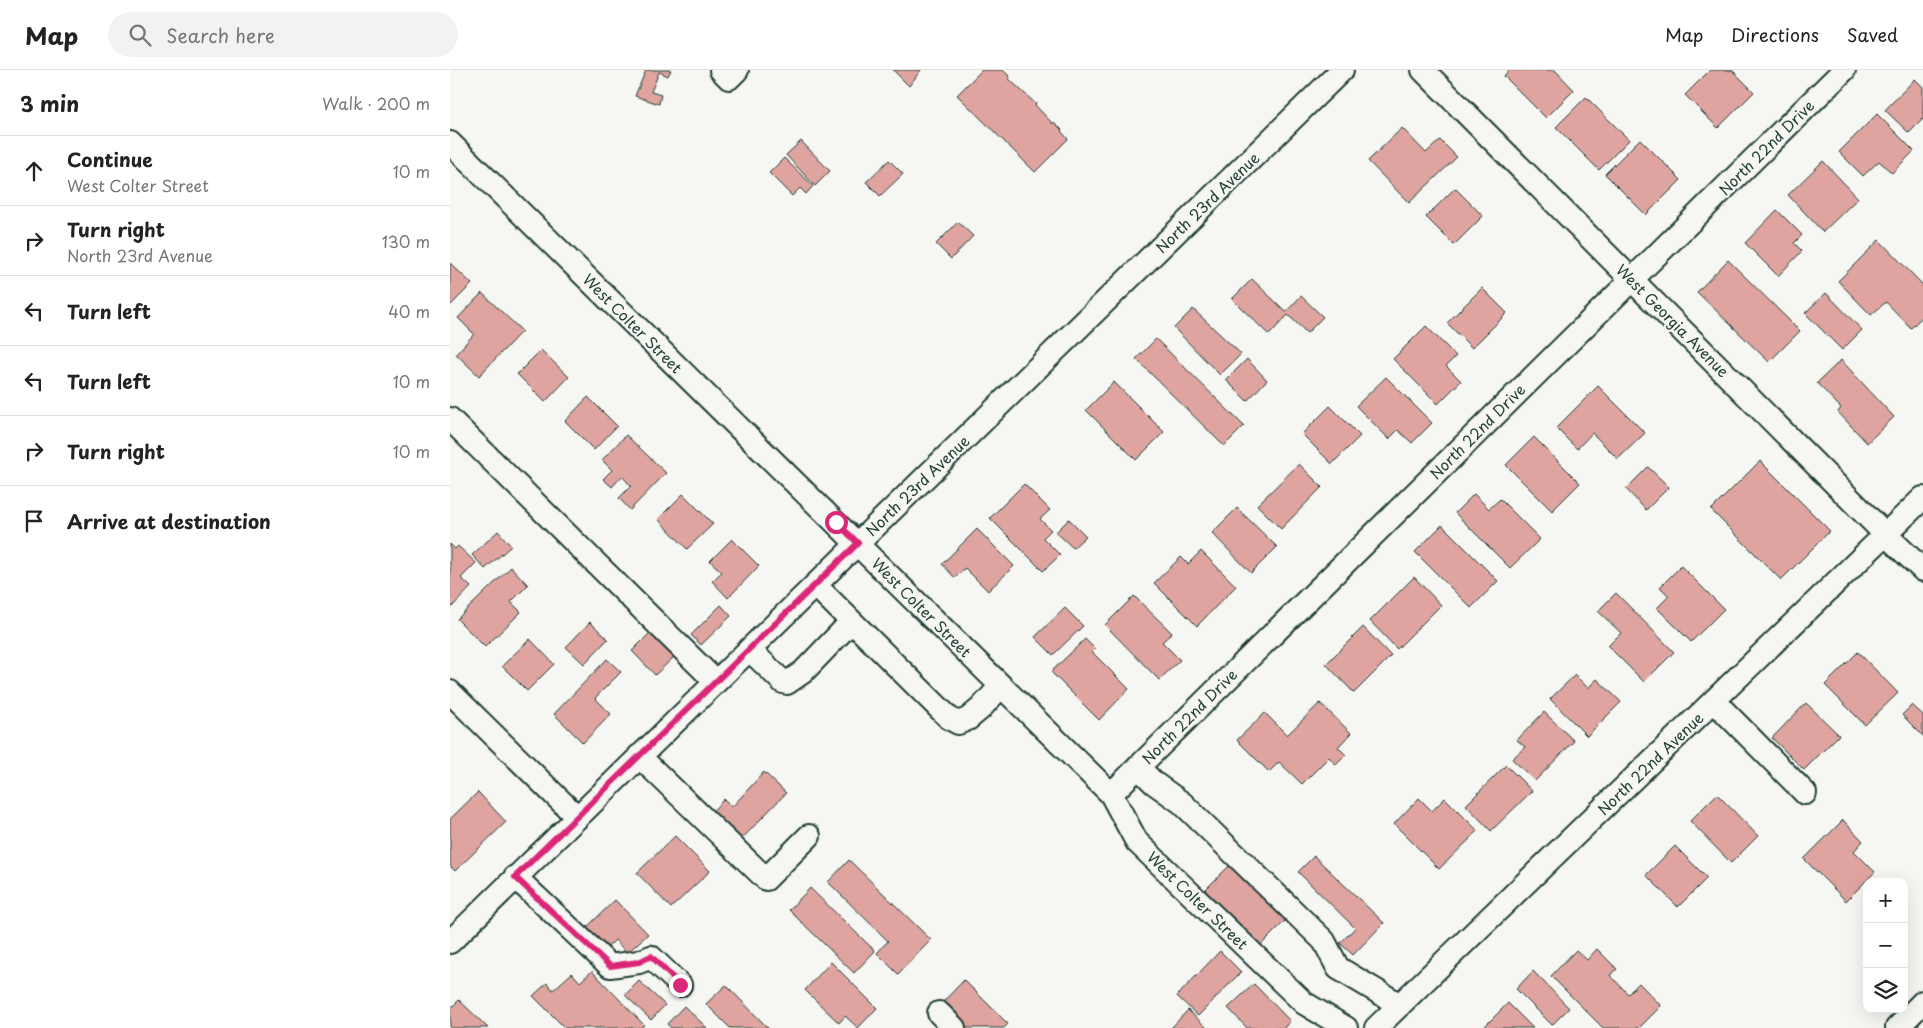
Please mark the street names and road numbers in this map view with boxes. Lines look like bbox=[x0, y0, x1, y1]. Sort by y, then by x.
street label: North 22nd Drive bbox=[1713, 94, 1819, 200]
street label: North 23rd Avenue bbox=[1150, 146, 1264, 258]
street label: West Georgia Avenue bbox=[1611, 258, 1735, 382]
street label: West Colter Street bbox=[578, 268, 688, 378]
street label: North 22nd Drive bbox=[1424, 378, 1530, 484]
street label: North 23rd Avenue bbox=[860, 429, 974, 541]
street label: West Colter Street bbox=[867, 552, 977, 662]
street label: North 22nd Drive bbox=[1136, 663, 1242, 769]
street label: North 22nd Avenue bbox=[1592, 706, 1708, 820]
street label: West Colter Street bbox=[1142, 846, 1254, 954]

